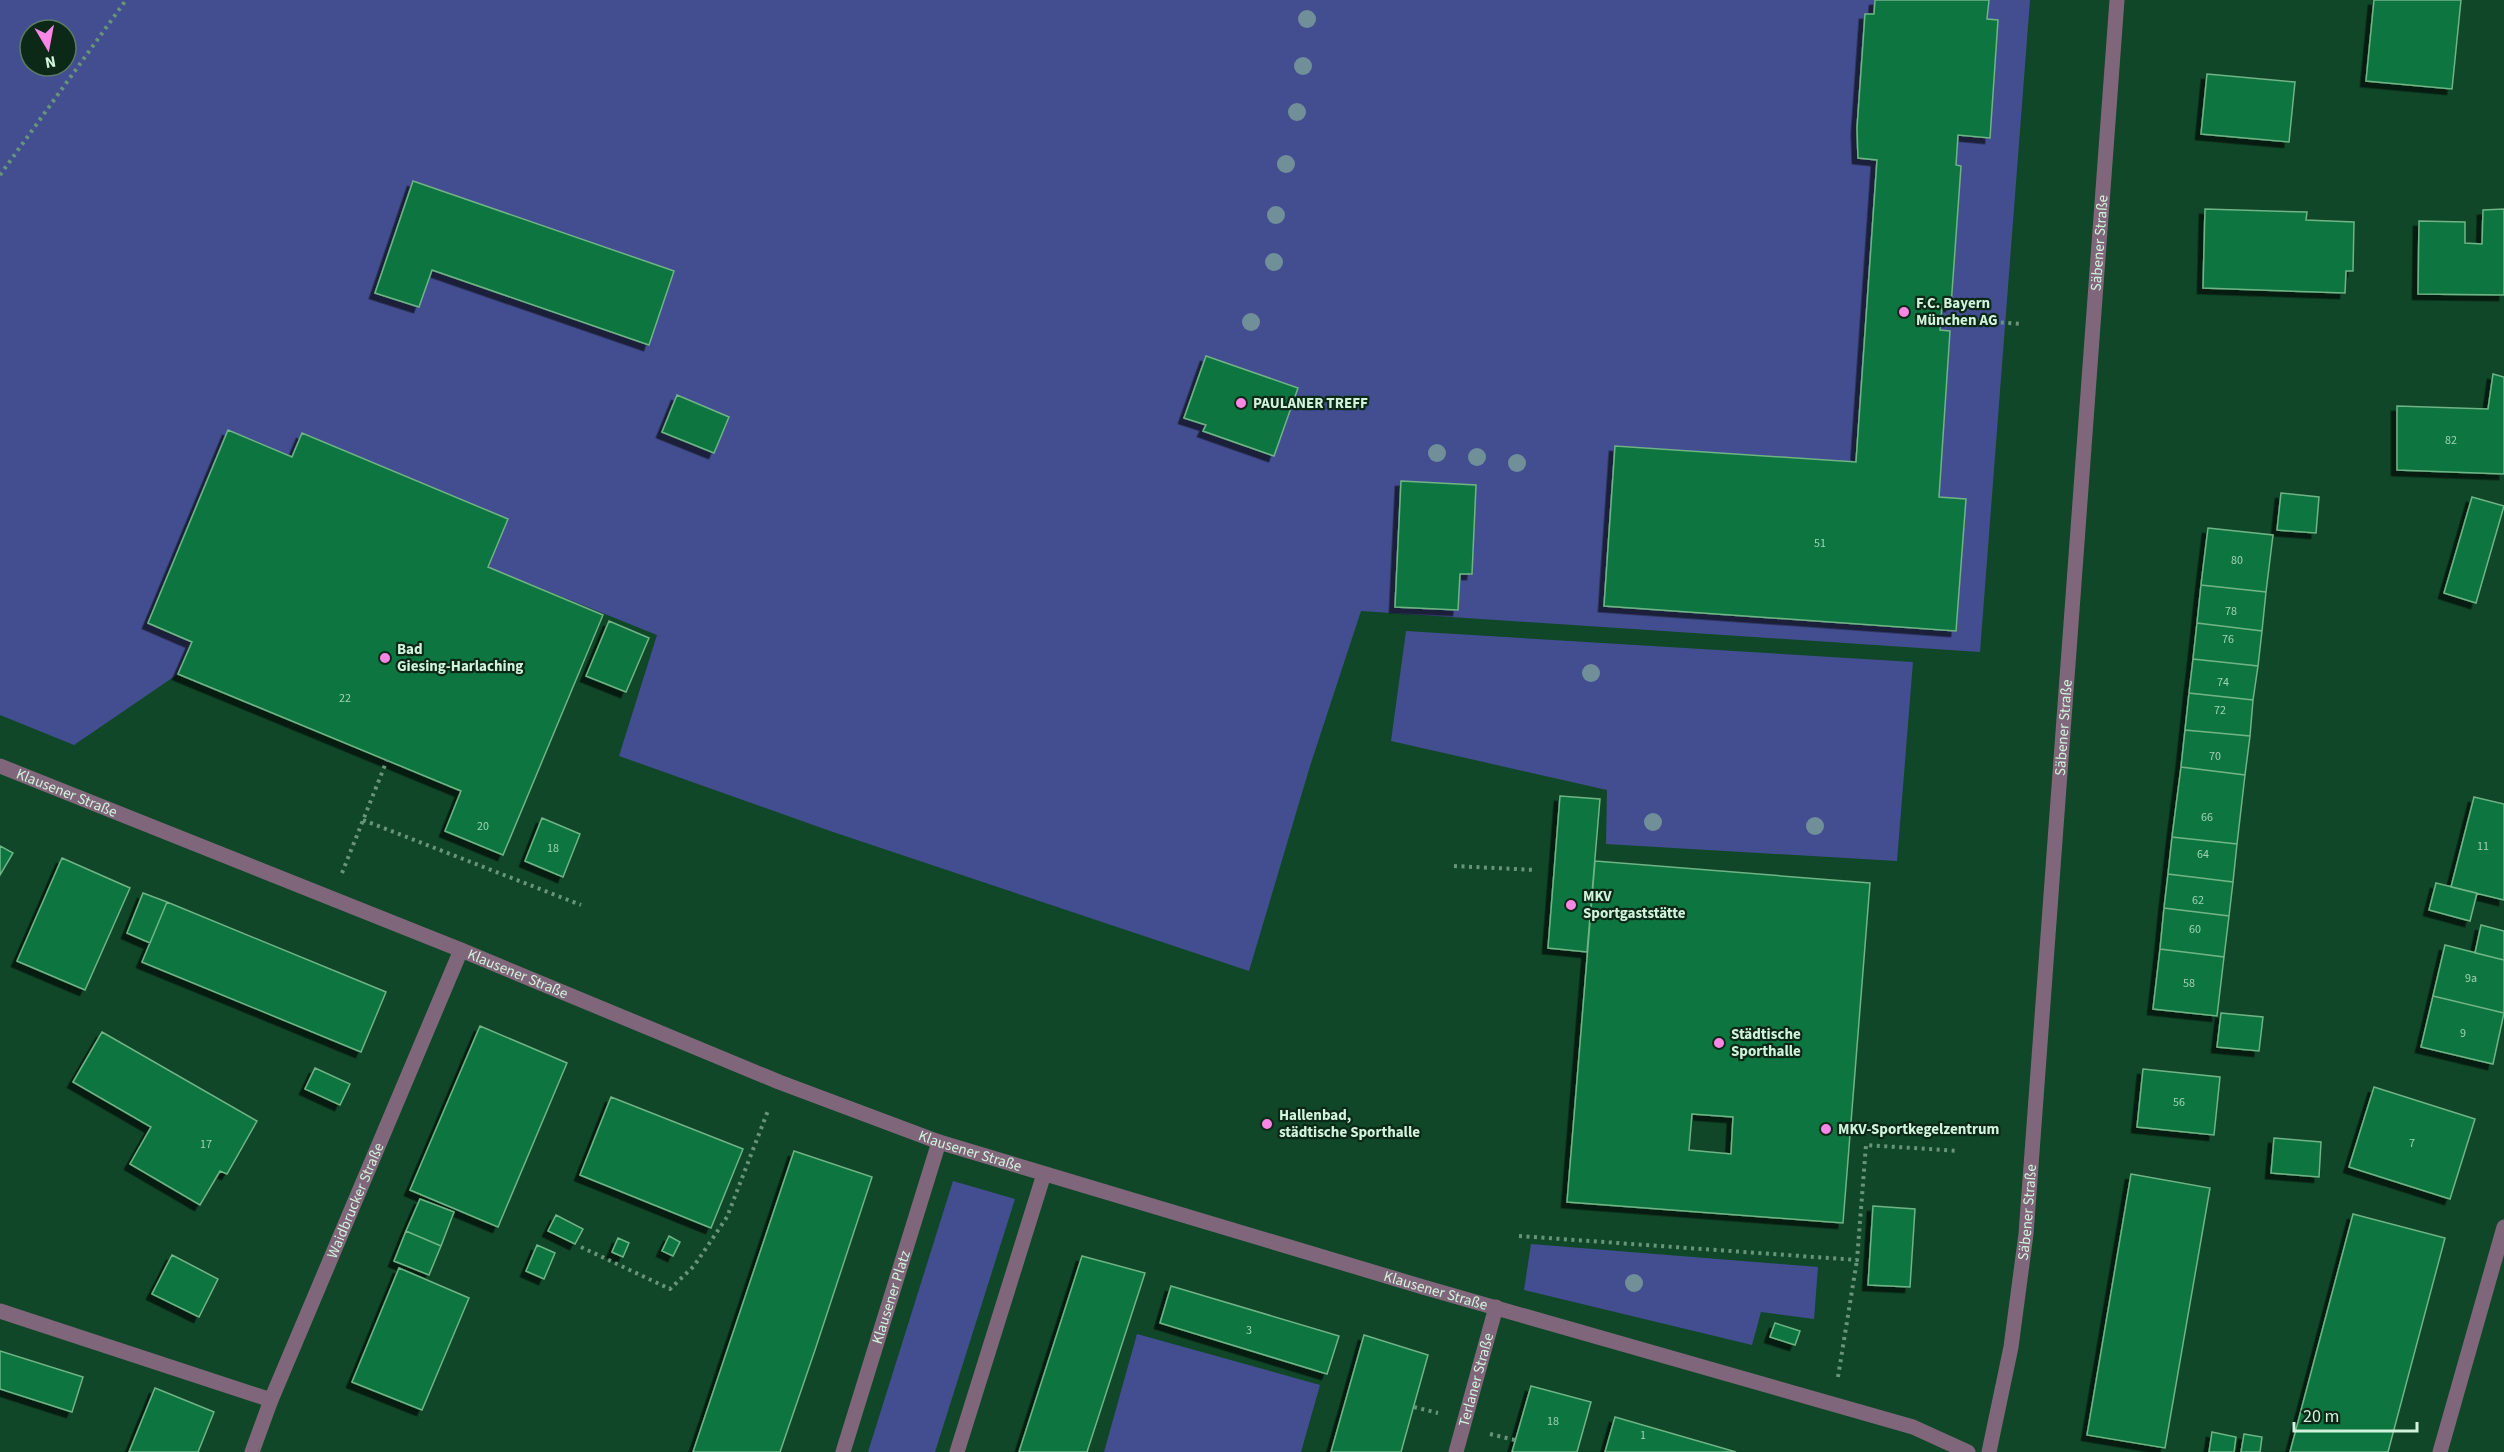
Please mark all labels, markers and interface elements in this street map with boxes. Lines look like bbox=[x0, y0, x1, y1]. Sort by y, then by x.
north arrow bbox=[18, 18, 78, 78]
text: N bbox=[43, 50, 58, 74]
street label: Säbener Straße bbox=[2085, 194, 2113, 292]
place label: F.C. Bayern München AG bbox=[1916, 293, 1997, 331]
marker: F.C. Bayern München AG bbox=[1897, 305, 1911, 319]
place label: PAULANER TREFF bbox=[1253, 393, 1368, 414]
marker: PAULANER TREFF bbox=[1234, 396, 1248, 410]
house number: 82 bbox=[2445, 432, 2457, 449]
house number: 51 bbox=[1814, 535, 1826, 552]
house number: 80 bbox=[2231, 552, 2243, 569]
house number: 78 bbox=[2225, 603, 2237, 620]
house number: 76 bbox=[2222, 631, 2234, 648]
place label: Bad Giesing-Harlaching bbox=[397, 639, 523, 677]
marker: Bad Giesing-Harlaching bbox=[378, 651, 392, 665]
house number: 74 bbox=[2217, 674, 2229, 691]
street label: Säbener Straße bbox=[2049, 679, 2077, 777]
house number: 22 bbox=[339, 690, 351, 707]
house number: 72 bbox=[2214, 702, 2226, 719]
house number: 70 bbox=[2209, 748, 2221, 765]
street label: Klausener Straße bbox=[13, 763, 121, 822]
house number: 66 bbox=[2201, 809, 2213, 826]
house number: 20 bbox=[477, 818, 489, 835]
house number: 11 bbox=[2477, 838, 2489, 855]
house number: 18 bbox=[547, 840, 559, 857]
house number: 64 bbox=[2197, 846, 2209, 863]
place label: MKV Sportgaststätte bbox=[1583, 886, 1686, 924]
house number: 62 bbox=[2192, 892, 2204, 909]
marker: MKV Sportgaststätte bbox=[1564, 898, 1578, 912]
house number: 60 bbox=[2189, 921, 2201, 938]
street label: Klausener Straße bbox=[464, 943, 571, 1004]
house number: 9a bbox=[2465, 970, 2477, 987]
house number: 58 bbox=[2183, 975, 2195, 992]
place label: Städtische Sporthalle bbox=[1731, 1024, 1801, 1062]
house number: 9 bbox=[2460, 1025, 2466, 1042]
marker: Städtische Sporthalle bbox=[1712, 1036, 1726, 1050]
house number: 56 bbox=[2173, 1094, 2185, 1111]
place label: Hallenbad, städtische Sporthalle bbox=[1279, 1105, 1420, 1143]
marker: Hallenbad, städtische Sporthalle bbox=[1260, 1117, 1274, 1131]
place label: MKV-Sportkegelzentrum bbox=[1838, 1119, 1999, 1140]
marker: MKV-Sportkegelzentrum bbox=[1819, 1122, 1833, 1136]
street label: Klausener Straße bbox=[916, 1125, 1024, 1177]
house number: 7 bbox=[2409, 1135, 2415, 1152]
house number: 17 bbox=[200, 1136, 212, 1153]
street label: Waidbrucker Straße bbox=[322, 1139, 389, 1262]
street label: Säbener Straße bbox=[2012, 1163, 2042, 1262]
street label: Klausener Platz bbox=[867, 1248, 915, 1347]
street label: Klausener Straße bbox=[1381, 1265, 1490, 1315]
house number: 3 bbox=[1246, 1322, 1252, 1339]
street label: Terlaner Straße bbox=[1453, 1331, 1499, 1429]
scale bar bbox=[2294, 1395, 2417, 1433]
text: 20 m bbox=[2303, 1404, 2339, 1429]
house number: 18 bbox=[1547, 1413, 1559, 1430]
house number: 1 bbox=[1640, 1427, 1646, 1444]

